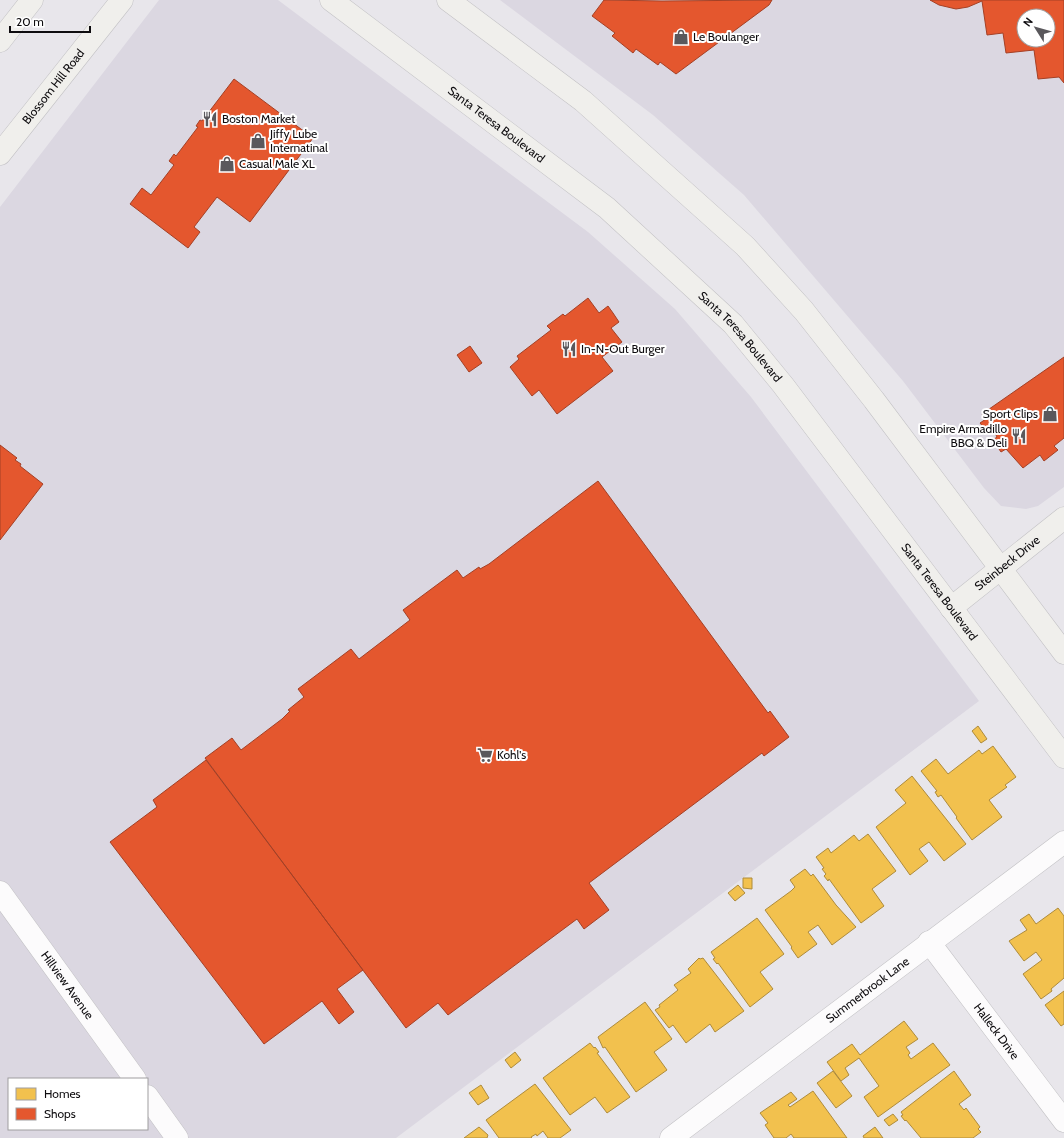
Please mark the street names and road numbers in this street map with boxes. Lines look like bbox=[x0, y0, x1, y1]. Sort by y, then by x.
street label: Blossom Hill Road bbox=[19, 46, 87, 127]
street label: Santa Teresa Boulevard bbox=[445, 83, 548, 166]
street label: Santa Teresa Boulevard bbox=[695, 288, 785, 385]
street label: Steinbeck Drive bbox=[971, 532, 1043, 593]
street label: Santa Teresa Boulevard bbox=[898, 540, 981, 643]
street label: Hillview Avenue bbox=[38, 948, 97, 1022]
street label: Summerbrook Lane bbox=[823, 953, 912, 1026]
street label: Halleck Drive bbox=[971, 1000, 1023, 1062]

